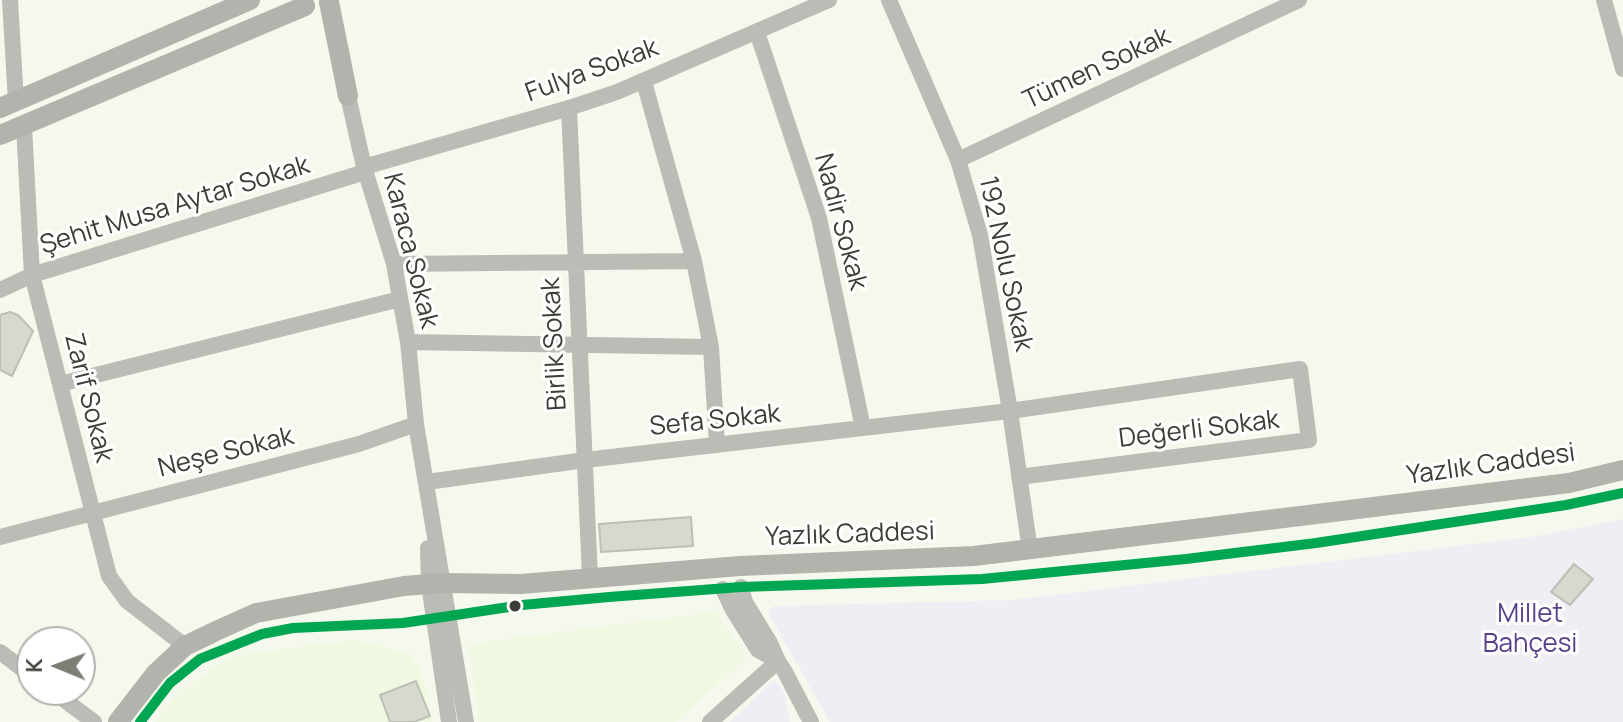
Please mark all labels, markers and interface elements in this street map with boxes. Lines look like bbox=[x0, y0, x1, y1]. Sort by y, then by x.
street label: Tümen Sokak bbox=[1018, 21, 1176, 117]
street label: Fulya Sokak bbox=[521, 33, 663, 109]
street label: Şehit Musa Aytar Sokak bbox=[37, 150, 313, 262]
street label: Nadir Sokak bbox=[807, 150, 873, 294]
street label: Karaca Sokak bbox=[376, 170, 444, 332]
street label: 192 Nolu Sokak bbox=[971, 174, 1039, 354]
street label: Birlik Sokak bbox=[536, 277, 574, 411]
street label: Zarif Sokak bbox=[57, 330, 119, 466]
street label: Sefa Sokak bbox=[648, 399, 782, 443]
street label: Değerli Sokak bbox=[1117, 405, 1281, 455]
street label: Neşe Sokak bbox=[155, 421, 297, 485]
street label: Yazlık Caddesi bbox=[1405, 438, 1577, 492]
street label: Yazlık Caddesi bbox=[765, 516, 935, 554]
unlabelled marker bbox=[507, 598, 523, 614]
park label: Millet Bahçesi bbox=[1483, 599, 1577, 660]
north arrow bbox=[16, 626, 96, 706]
text: K bbox=[19, 658, 49, 673]

